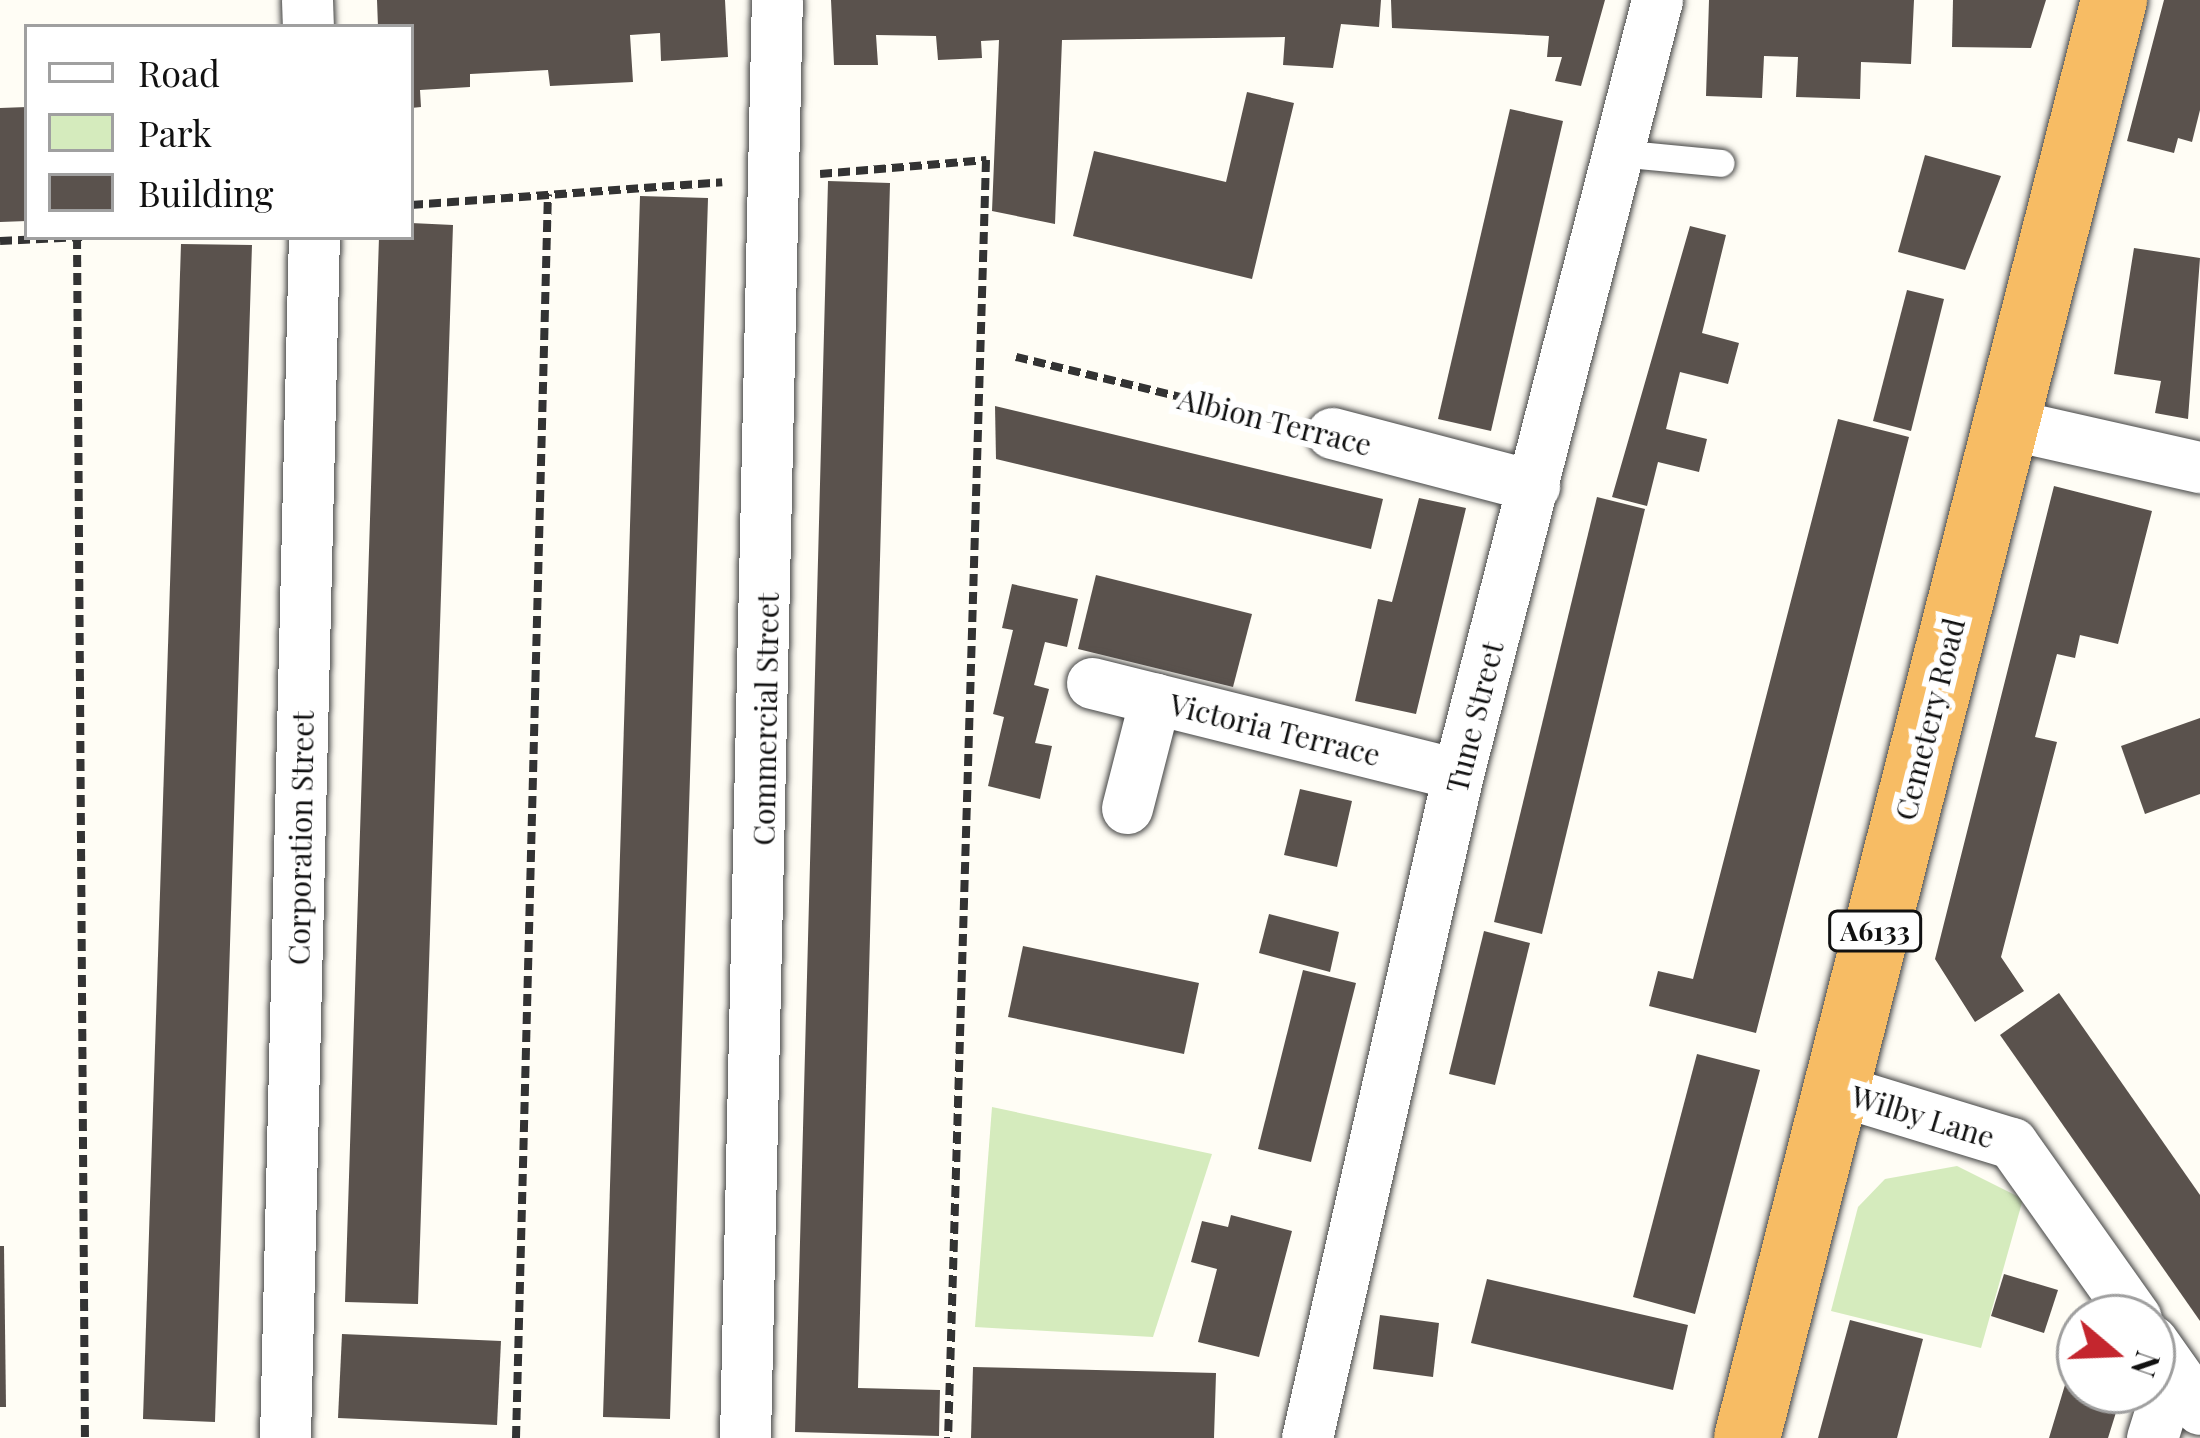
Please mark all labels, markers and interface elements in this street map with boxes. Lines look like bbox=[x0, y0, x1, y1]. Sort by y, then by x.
legend bbox=[24, 24, 414, 240]
text: Road bbox=[138, 48, 220, 96]
text: Park bbox=[138, 108, 212, 156]
text: Building bbox=[138, 168, 273, 216]
street label: Albion Terrace bbox=[1174, 379, 1376, 463]
street label: Commercial Street bbox=[745, 592, 785, 846]
street label: Cemetery Road bbox=[1886, 614, 1972, 824]
street label: Tune Street bbox=[1438, 637, 1510, 797]
street label: Victoria Terrace bbox=[1165, 685, 1385, 773]
street label: Corporation Street bbox=[280, 711, 320, 965]
road number: A6133 bbox=[1827, 910, 1923, 952]
street label: Wilby Lane bbox=[1847, 1077, 1999, 1155]
north arrow bbox=[2056, 1294, 2176, 1414]
text: N bbox=[2123, 1346, 2172, 1383]

